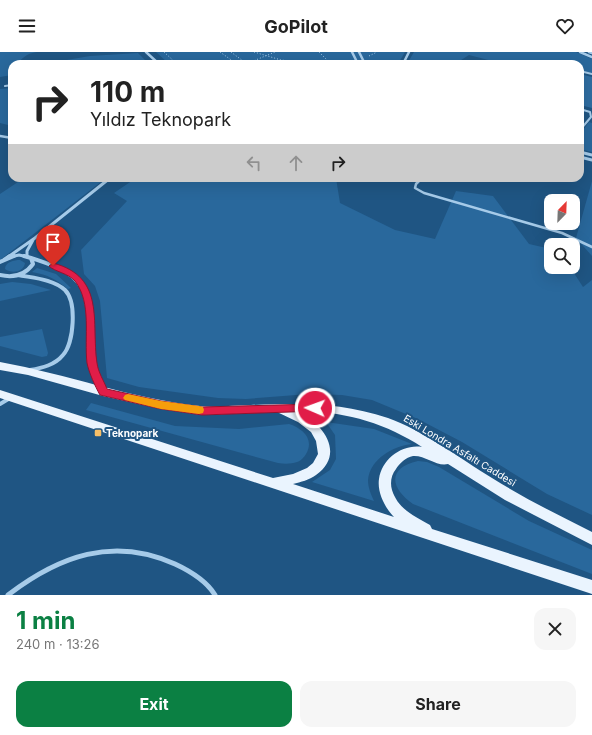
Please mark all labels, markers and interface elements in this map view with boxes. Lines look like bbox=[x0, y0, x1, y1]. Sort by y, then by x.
icon: menu bbox=[16, 15, 38, 37]
icon: heart bbox=[554, 15, 576, 37]
text: GoPilot bbox=[264, 16, 328, 37]
text: 110 m bbox=[90, 75, 165, 109]
icon: right bbox=[24, 76, 76, 128]
text: Yıldız Teknopark bbox=[90, 109, 231, 130]
icon: left bbox=[243, 152, 265, 174]
icon: ahead bbox=[285, 152, 307, 174]
icon: right bbox=[327, 152, 349, 174]
north arrow bbox=[544, 194, 580, 230]
map controls bbox=[544, 194, 580, 274]
pin bbox=[36, 225, 70, 266]
icon: arrive bbox=[42, 231, 64, 253]
button: search bbox=[544, 238, 580, 274]
position arrow bbox=[294, 387, 336, 429]
street label: Eski Londra Asfaltı Caddesi bbox=[402, 412, 518, 488]
place label: Teknopark bbox=[106, 427, 158, 439]
marker: Teknopark bbox=[93, 428, 103, 438]
text: 1 min bbox=[16, 606, 75, 635]
button: close bbox=[534, 608, 576, 650]
text: 240 m · 13:26 bbox=[16, 636, 99, 652]
button: Exit bbox=[16, 681, 292, 727]
button: Share bbox=[300, 681, 576, 727]

